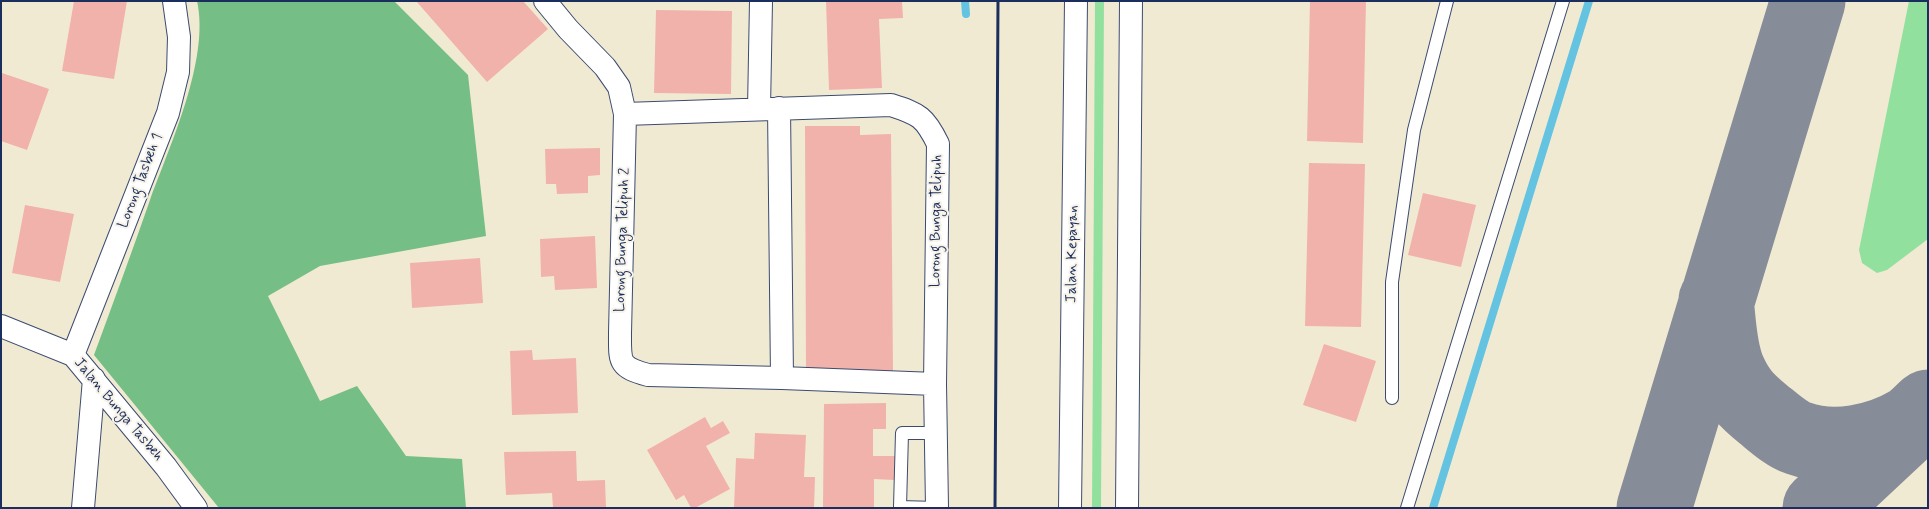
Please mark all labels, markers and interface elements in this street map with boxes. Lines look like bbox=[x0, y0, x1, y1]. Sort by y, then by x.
street label: Lorong Tasbeh 1 bbox=[115, 131, 167, 231]
street label: Lorong Bunga Telipuh bbox=[927, 154, 947, 288]
street label: Lorong Bunga Telipuh 2 bbox=[611, 168, 635, 312]
street label: Jalan Kepayan bbox=[1063, 205, 1083, 303]
street label: Jalan Bunga Tasbeh bbox=[69, 355, 167, 465]

